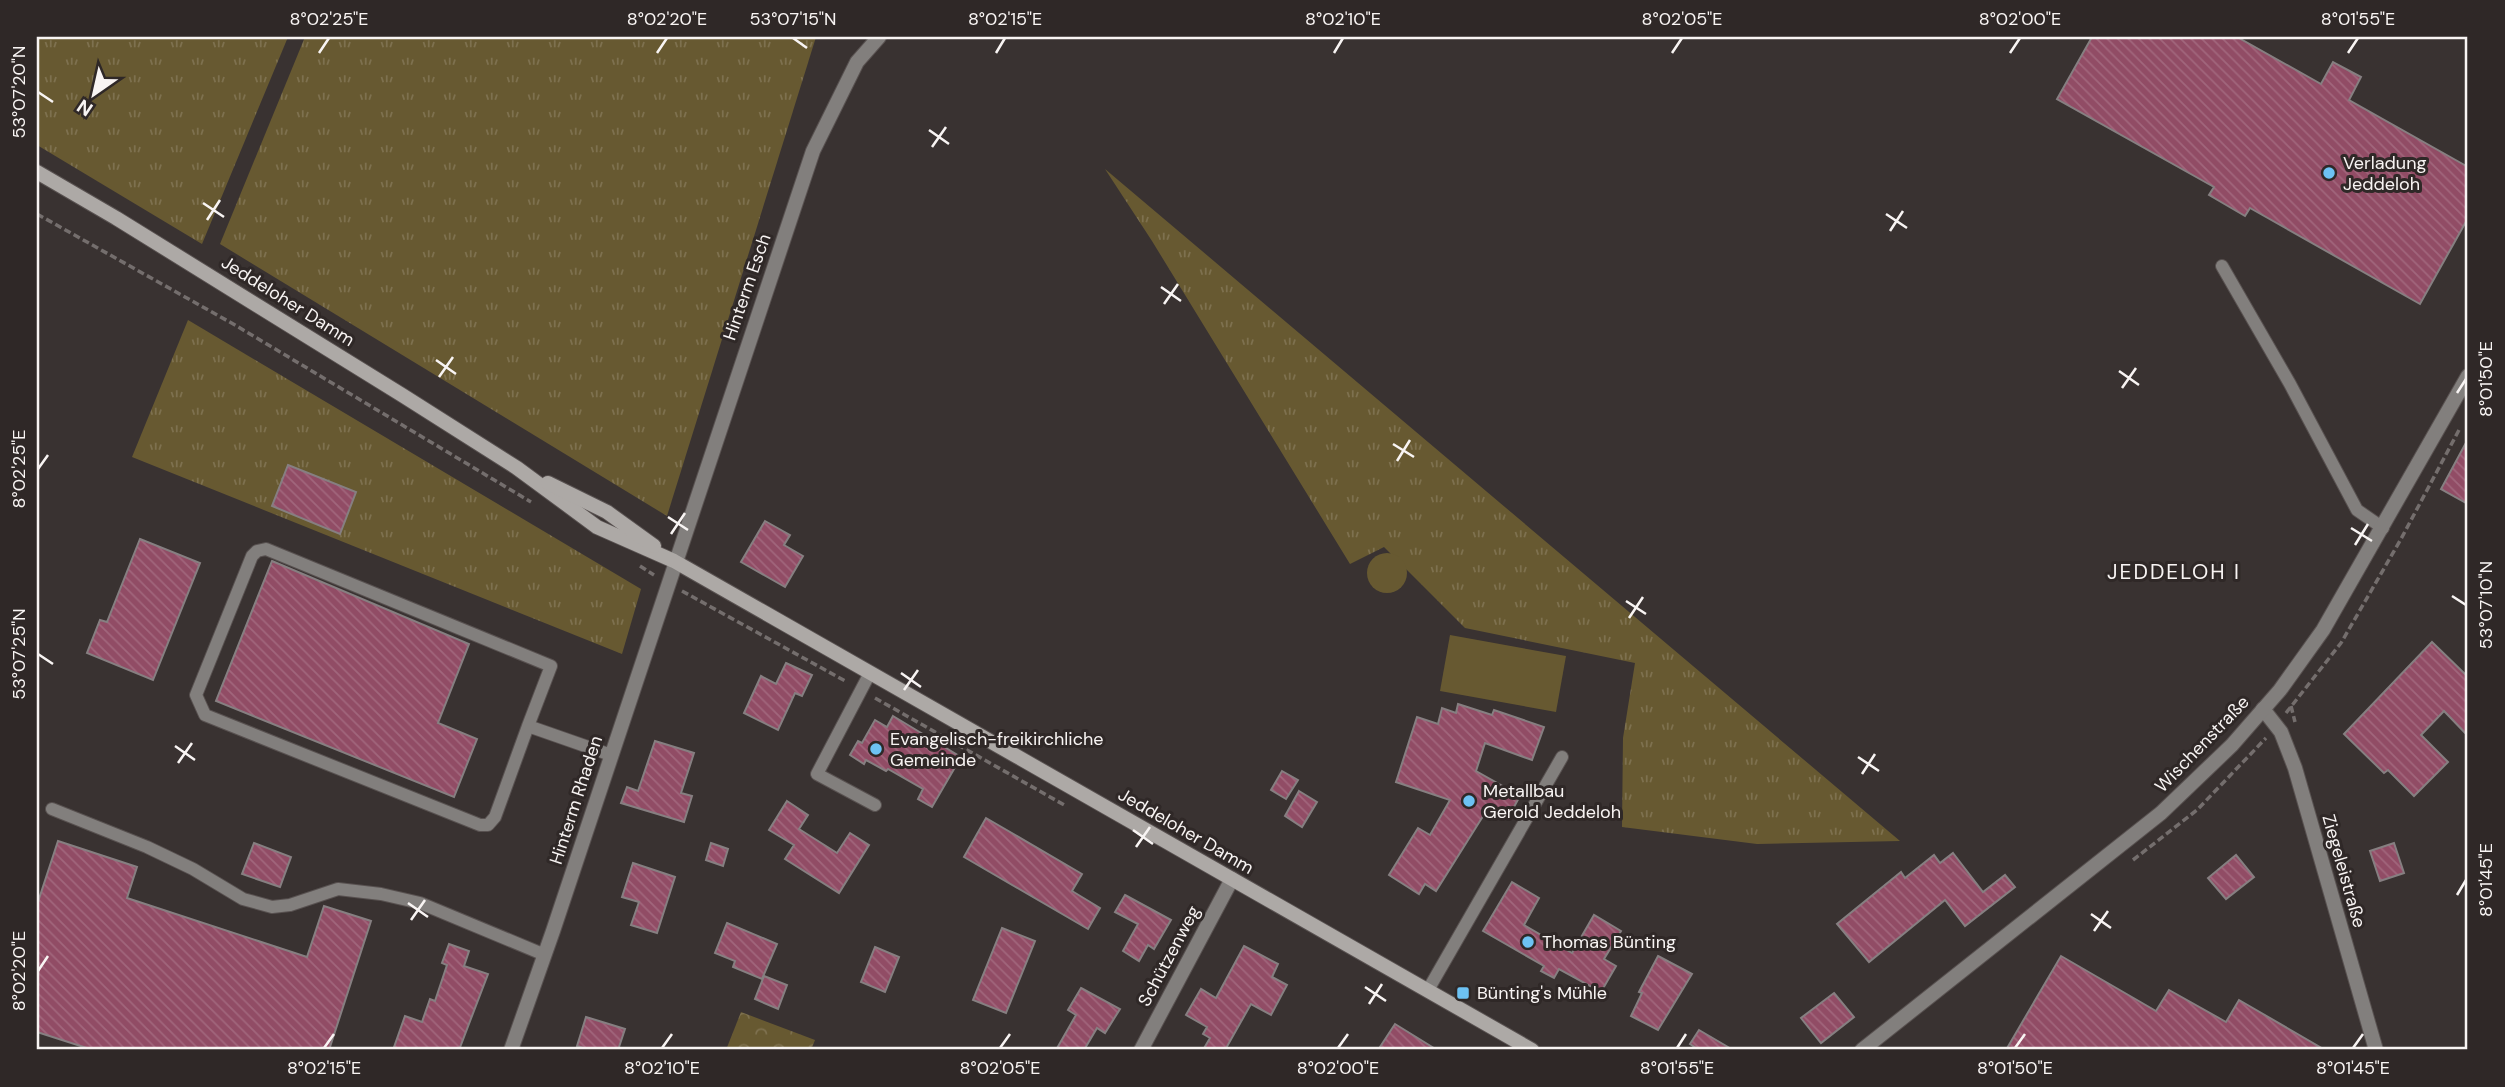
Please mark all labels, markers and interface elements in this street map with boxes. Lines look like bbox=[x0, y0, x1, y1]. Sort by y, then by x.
text: 8°02'25"E bbox=[290, 7, 368, 31]
text: 8°02'20"E bbox=[627, 7, 707, 31]
text: 53°07'15"N bbox=[750, 7, 836, 31]
text: 8°02'15"E bbox=[968, 7, 1042, 31]
text: 8°02'10"E bbox=[1305, 7, 1381, 31]
text: 8°02'05"E bbox=[1642, 7, 1722, 31]
text: 8°02'00"E bbox=[1979, 7, 2061, 31]
text: 8°01'55"E bbox=[2321, 7, 2395, 31]
text: 53°07'20"N bbox=[7, 45, 31, 139]
north arrow bbox=[60, 60, 130, 130]
text: N bbox=[72, 93, 98, 122]
place label: Verladung Jeddeloh bbox=[2343, 151, 2427, 196]
marker: Verladung Jeddeloh bbox=[2321, 165, 2337, 181]
street label: Hinterm Esch bbox=[718, 230, 776, 344]
street label: Jeddeloher Damm bbox=[217, 250, 359, 352]
text: 8°01'50"E bbox=[2474, 341, 2498, 417]
text: 8°02'25"E bbox=[7, 430, 31, 508]
district label: JEDDELOH I bbox=[2107, 558, 2241, 586]
text: 53°07'10"N bbox=[2474, 561, 2498, 649]
text: 53°07'25"N bbox=[7, 608, 31, 700]
street label: Wischenstraße bbox=[2150, 690, 2254, 798]
place label: Evangelisch-freikirchliche Gemeinde bbox=[890, 727, 1104, 772]
street label: Hinterm Rhaden bbox=[544, 733, 608, 867]
marker: Evangelisch-freikirchliche Gemeinde bbox=[868, 741, 884, 757]
place label: Metallbau Gerold Jeddeloh bbox=[1483, 779, 1621, 824]
street label: Jeddeloher Damm bbox=[1114, 782, 1258, 880]
marker: Metallbau Gerold Jeddeloh bbox=[1461, 793, 1477, 809]
street label: Ziegeleistraße bbox=[2316, 812, 2372, 930]
text: 8°01'45"E bbox=[2474, 843, 2498, 917]
street label: Schützenweg bbox=[1132, 901, 1206, 1011]
place label: Thomas Bünting bbox=[1542, 930, 1676, 954]
text: 8°02'20"E bbox=[7, 931, 31, 1011]
marker: Thomas Bünting bbox=[1520, 934, 1536, 950]
place label: Bünting's Mühle bbox=[1477, 981, 1607, 1005]
marker: Bünting's Mühle bbox=[1455, 985, 1471, 1001]
text: 8°02'15"E bbox=[287, 1056, 361, 1080]
text: 8°02'10"E bbox=[624, 1056, 700, 1080]
text: 8°02'05"E bbox=[960, 1056, 1040, 1080]
text: 8°02'00"E bbox=[1297, 1056, 1379, 1080]
text: 8°01'55"E bbox=[1640, 1056, 1714, 1080]
text: 8°01'50"E bbox=[1977, 1056, 2053, 1080]
text: 8°01'45"E bbox=[2316, 1056, 2390, 1080]

